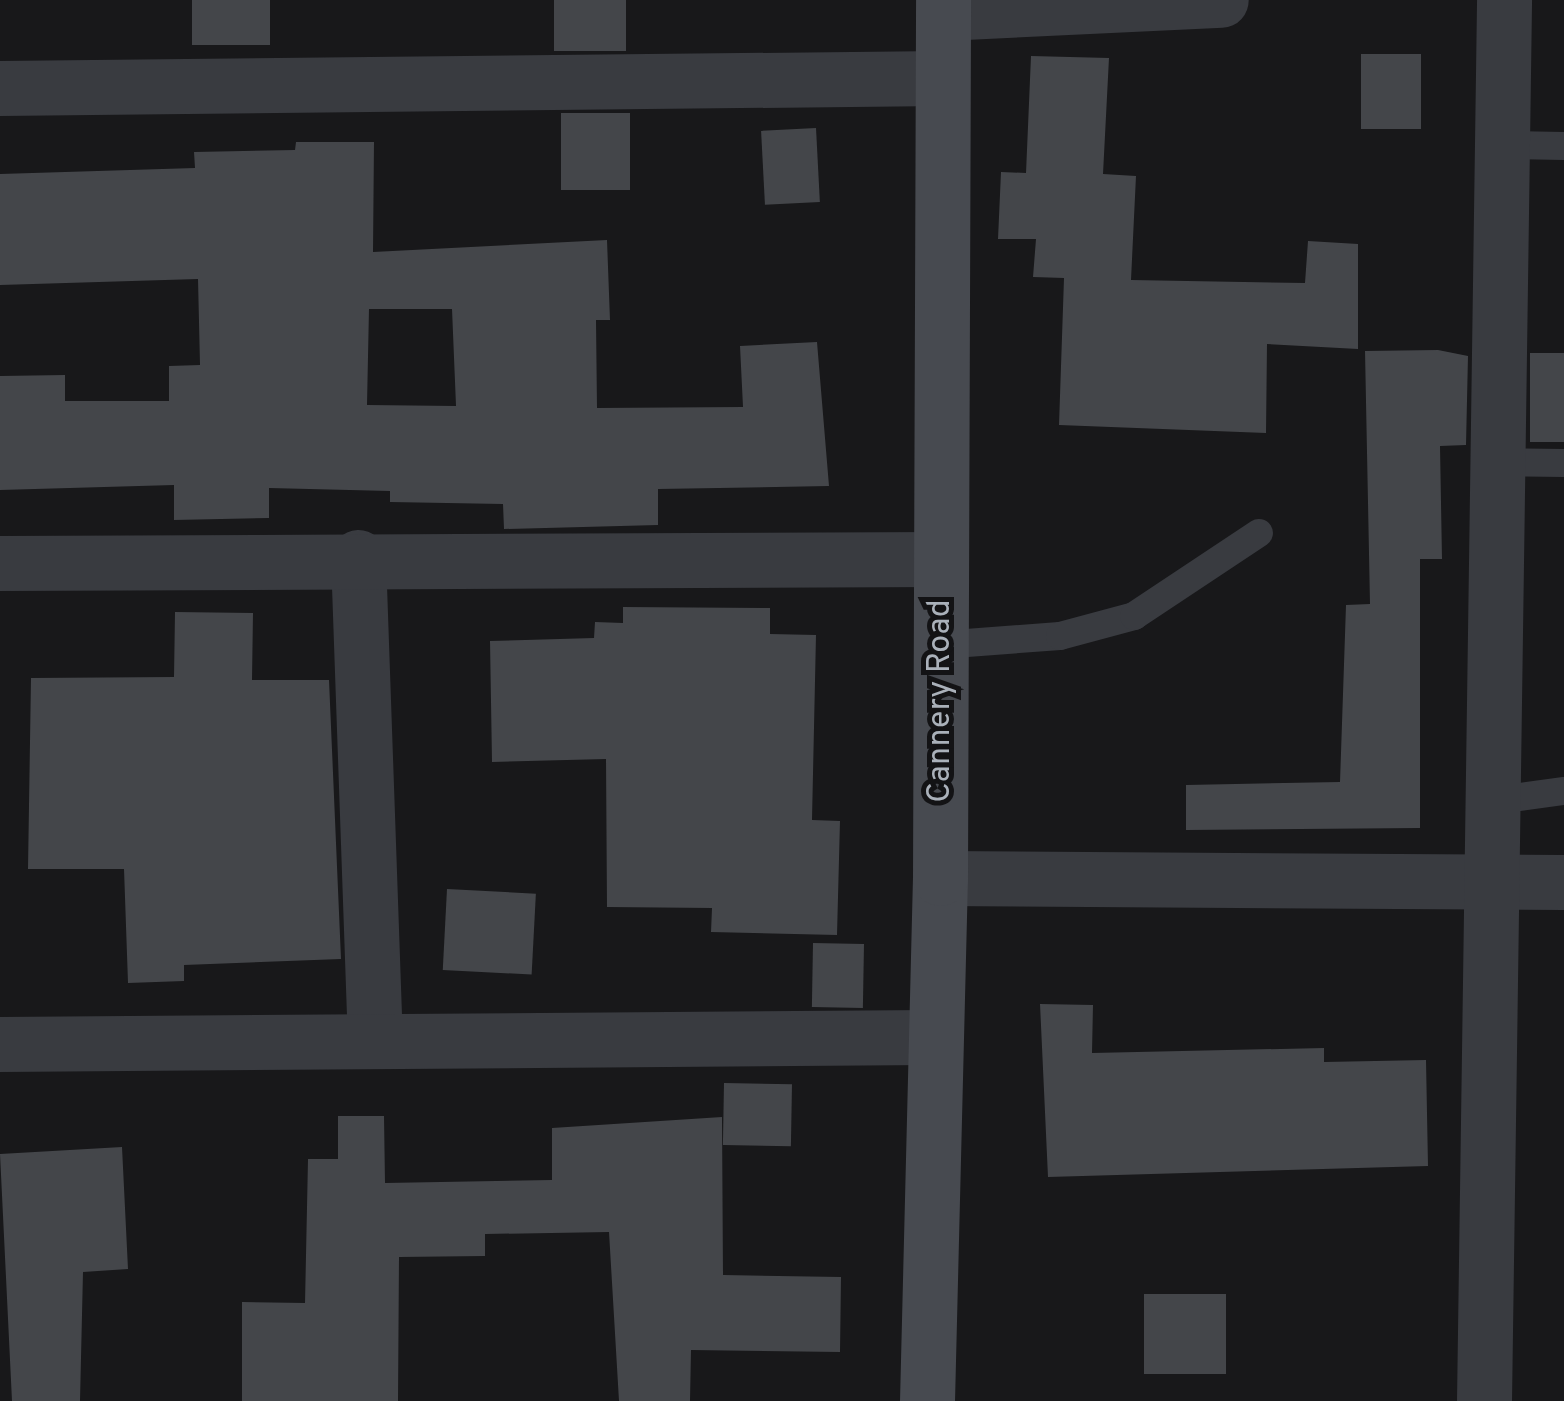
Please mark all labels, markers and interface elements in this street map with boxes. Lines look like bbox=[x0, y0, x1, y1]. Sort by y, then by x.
street label: Cannery Road bbox=[922, 599, 960, 803]

